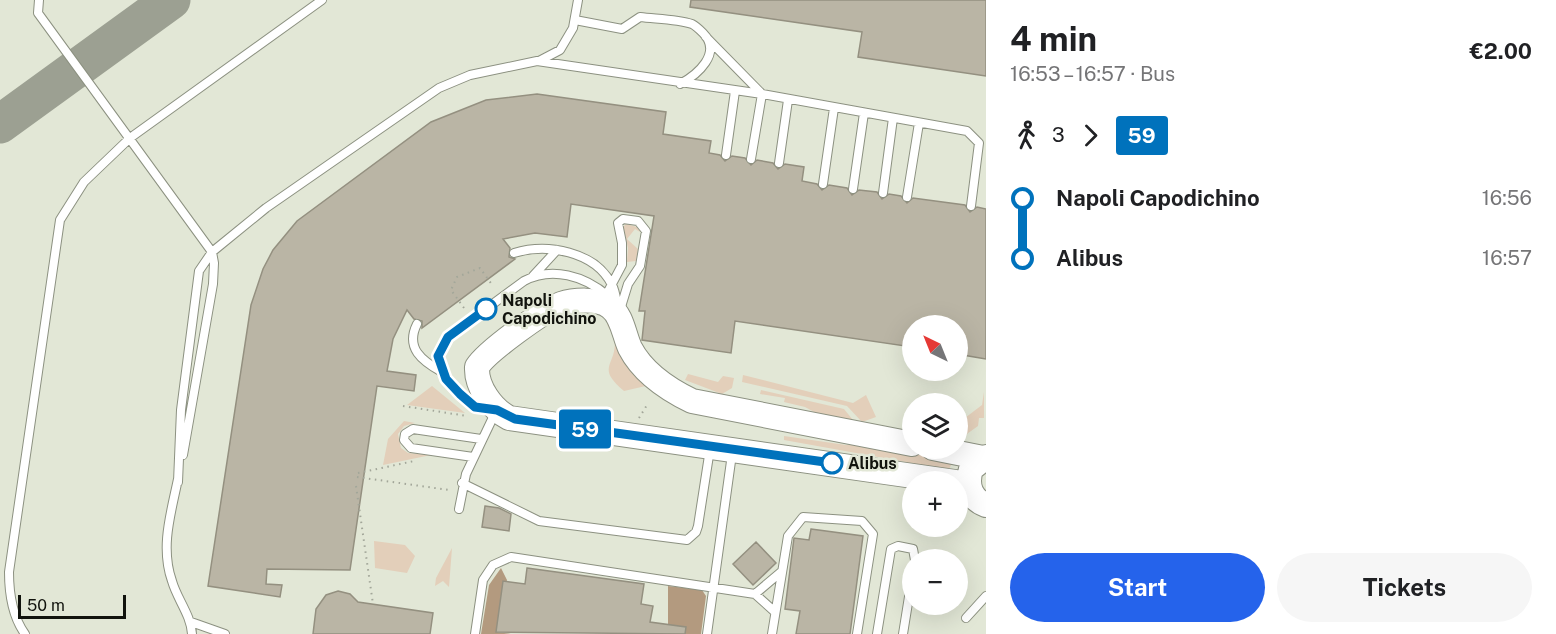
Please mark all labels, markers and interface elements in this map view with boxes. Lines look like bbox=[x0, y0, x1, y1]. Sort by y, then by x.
text: 4 min bbox=[1010, 20, 1097, 58]
text: €2.00 bbox=[1469, 38, 1532, 64]
text: 16:53 – 16:57 · Bus bbox=[1010, 62, 1175, 86]
icon: walk bbox=[1010, 119, 1043, 152]
icon: forward bbox=[1074, 119, 1107, 152]
text: 3 bbox=[1052, 123, 1065, 147]
text: 59 bbox=[1128, 123, 1156, 148]
text: Napoli Capodichino bbox=[1056, 185, 1260, 211]
text: 16:56 bbox=[1482, 186, 1532, 210]
text: Alibus bbox=[1056, 245, 1123, 271]
text: 16:57 bbox=[1482, 246, 1532, 270]
place label: Napoli Capodichino bbox=[502, 291, 597, 328]
marker: Napoli Capodichino bbox=[475, 298, 497, 320]
north arrow bbox=[902, 315, 968, 381]
map controls bbox=[902, 315, 968, 615]
button: layers bbox=[902, 393, 968, 459]
line badge: 59 bbox=[558, 410, 612, 448]
text: 59 bbox=[571, 417, 599, 442]
marker: Alibus bbox=[821, 452, 843, 474]
place label: Alibus bbox=[848, 454, 897, 473]
button: + bbox=[902, 471, 968, 537]
button: − bbox=[902, 549, 968, 615]
button: Start bbox=[1010, 553, 1265, 622]
button: Tickets bbox=[1277, 553, 1532, 622]
scale bar bbox=[18, 592, 126, 620]
text: 50 m bbox=[27, 596, 65, 615]

